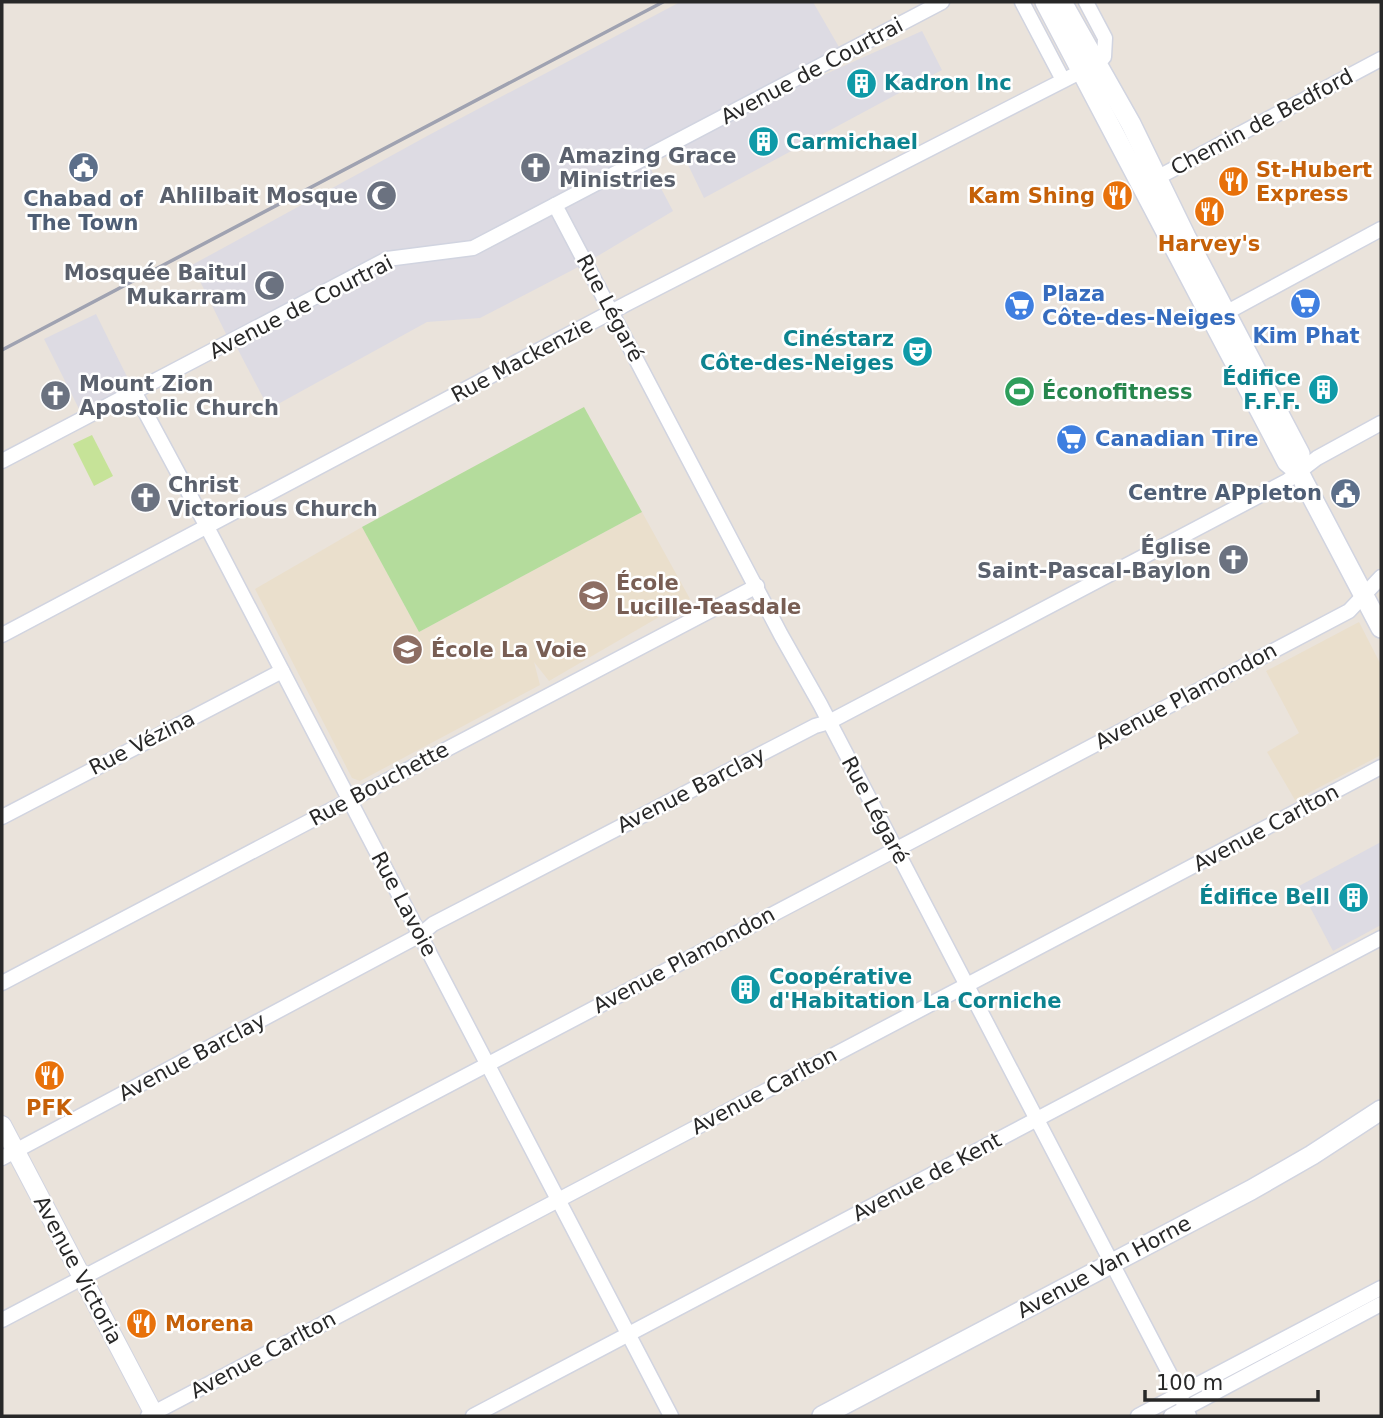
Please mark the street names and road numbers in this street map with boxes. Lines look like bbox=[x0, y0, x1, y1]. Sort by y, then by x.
street label: Avenue de Courtrai bbox=[717, 13, 907, 129]
street label: Chemin de Bedford bbox=[1167, 64, 1357, 180]
street label: Avenue de Courtrai bbox=[205, 250, 397, 364]
street label: Rue Légaré bbox=[572, 250, 648, 366]
street label: Rue Mackenzie bbox=[447, 313, 597, 407]
street label: Avenue Plamondon bbox=[1091, 638, 1281, 754]
street label: Rue Vézina bbox=[85, 706, 199, 780]
street label: Rue Bouchette bbox=[305, 737, 453, 831]
street label: Avenue Barclay bbox=[613, 742, 769, 838]
street label: Rue Légaré bbox=[837, 752, 913, 868]
street label: Avenue Carlton bbox=[1189, 780, 1343, 876]
street label: Rue Lavoie bbox=[366, 848, 442, 960]
street label: Avenue Plamondon bbox=[589, 902, 779, 1018]
street label: Avenue Barclay bbox=[114, 1008, 270, 1106]
street label: Avenue Carlton bbox=[687, 1043, 841, 1139]
street label: Avenue de Kent bbox=[849, 1128, 1005, 1226]
street label: Avenue Victoria bbox=[29, 1192, 127, 1348]
street label: Avenue Van Horne bbox=[1013, 1211, 1195, 1323]
street label: Avenue Carlton bbox=[186, 1307, 340, 1403]

